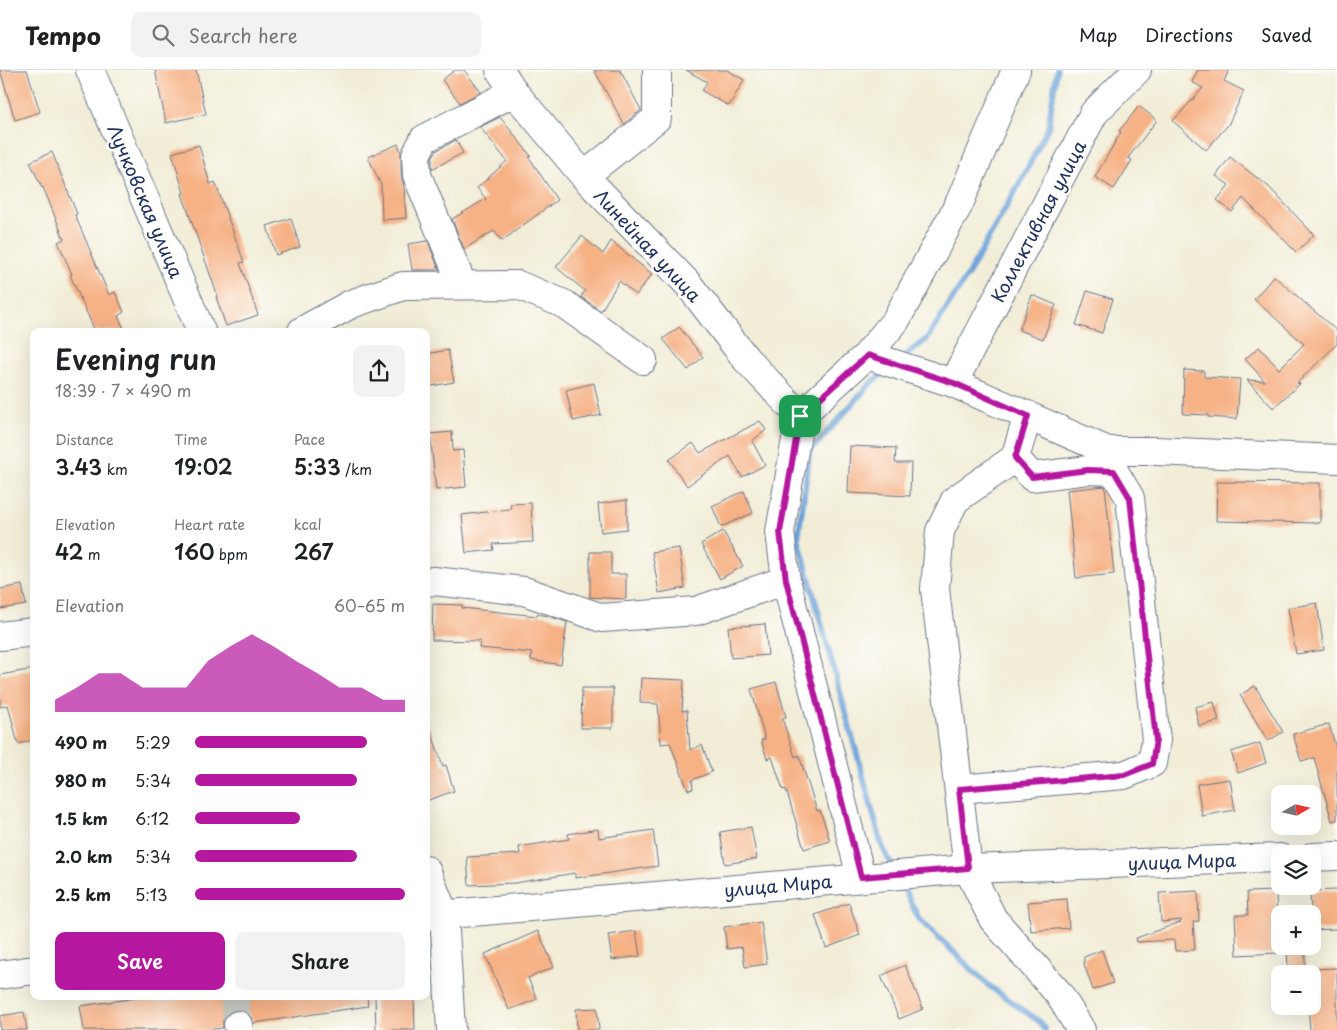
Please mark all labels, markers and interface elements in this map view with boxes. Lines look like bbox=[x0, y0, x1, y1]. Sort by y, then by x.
search box bbox=[131, 12, 481, 57]
text: Tempo bbox=[25, 17, 101, 53]
icon: search bbox=[149, 21, 177, 49]
text: Search here bbox=[189, 21, 297, 49]
text: Map bbox=[1079, 21, 1117, 48]
text: Directions bbox=[1145, 21, 1233, 48]
text: Saved bbox=[1261, 21, 1312, 48]
street label: Лучковская улица bbox=[101, 120, 191, 283]
street label: Коллективная улица bbox=[984, 135, 1092, 307]
street label: Линейная улица bbox=[588, 182, 708, 308]
text: Evening run bbox=[55, 337, 217, 380]
button: share bbox=[353, 345, 405, 397]
text: 18:39 · 7 × 490 m bbox=[55, 378, 191, 402]
pin bbox=[779, 395, 821, 437]
icon: arrive bbox=[786, 402, 814, 430]
text: Distance bbox=[55, 429, 114, 450]
text: Time bbox=[174, 429, 207, 450]
text: Pace bbox=[294, 429, 325, 450]
text: 3.43 bbox=[55, 450, 102, 482]
text: 19:02 bbox=[174, 450, 232, 482]
text: 5:33 bbox=[294, 450, 341, 482]
text: km bbox=[102, 459, 128, 480]
text: /km bbox=[341, 459, 372, 480]
text: Elevation bbox=[55, 514, 115, 535]
text: Heart rate bbox=[174, 514, 245, 535]
text: kcal bbox=[294, 514, 322, 535]
text: 42 bbox=[55, 535, 83, 567]
text: 160 bbox=[174, 535, 214, 567]
text: 267 bbox=[294, 535, 333, 567]
text: m bbox=[83, 544, 101, 565]
text: bpm bbox=[214, 544, 248, 565]
text: Elevation bbox=[55, 593, 124, 617]
text: 60–65 m bbox=[334, 593, 405, 617]
text: 490 m bbox=[55, 730, 107, 754]
text: 5:29 bbox=[135, 730, 170, 754]
text: 980 m bbox=[55, 768, 107, 792]
text: 5:34 bbox=[135, 768, 171, 792]
north arrow bbox=[1271, 785, 1321, 835]
map controls bbox=[1271, 785, 1321, 1015]
text: 1.5 km bbox=[55, 806, 108, 830]
text: 6:12 bbox=[135, 806, 169, 830]
text: 2.0 km bbox=[55, 844, 112, 868]
text: 5:34 bbox=[135, 844, 171, 868]
button: layers bbox=[1271, 845, 1321, 895]
street label: улица Мира bbox=[1127, 846, 1237, 876]
street label: улица Мира bbox=[723, 867, 834, 903]
text: 2.5 km bbox=[55, 882, 111, 906]
text: 5:13 bbox=[135, 882, 168, 906]
button: + bbox=[1271, 905, 1321, 955]
button: Save bbox=[55, 932, 225, 990]
button: Share bbox=[235, 932, 405, 990]
button: − bbox=[1271, 965, 1321, 1015]

